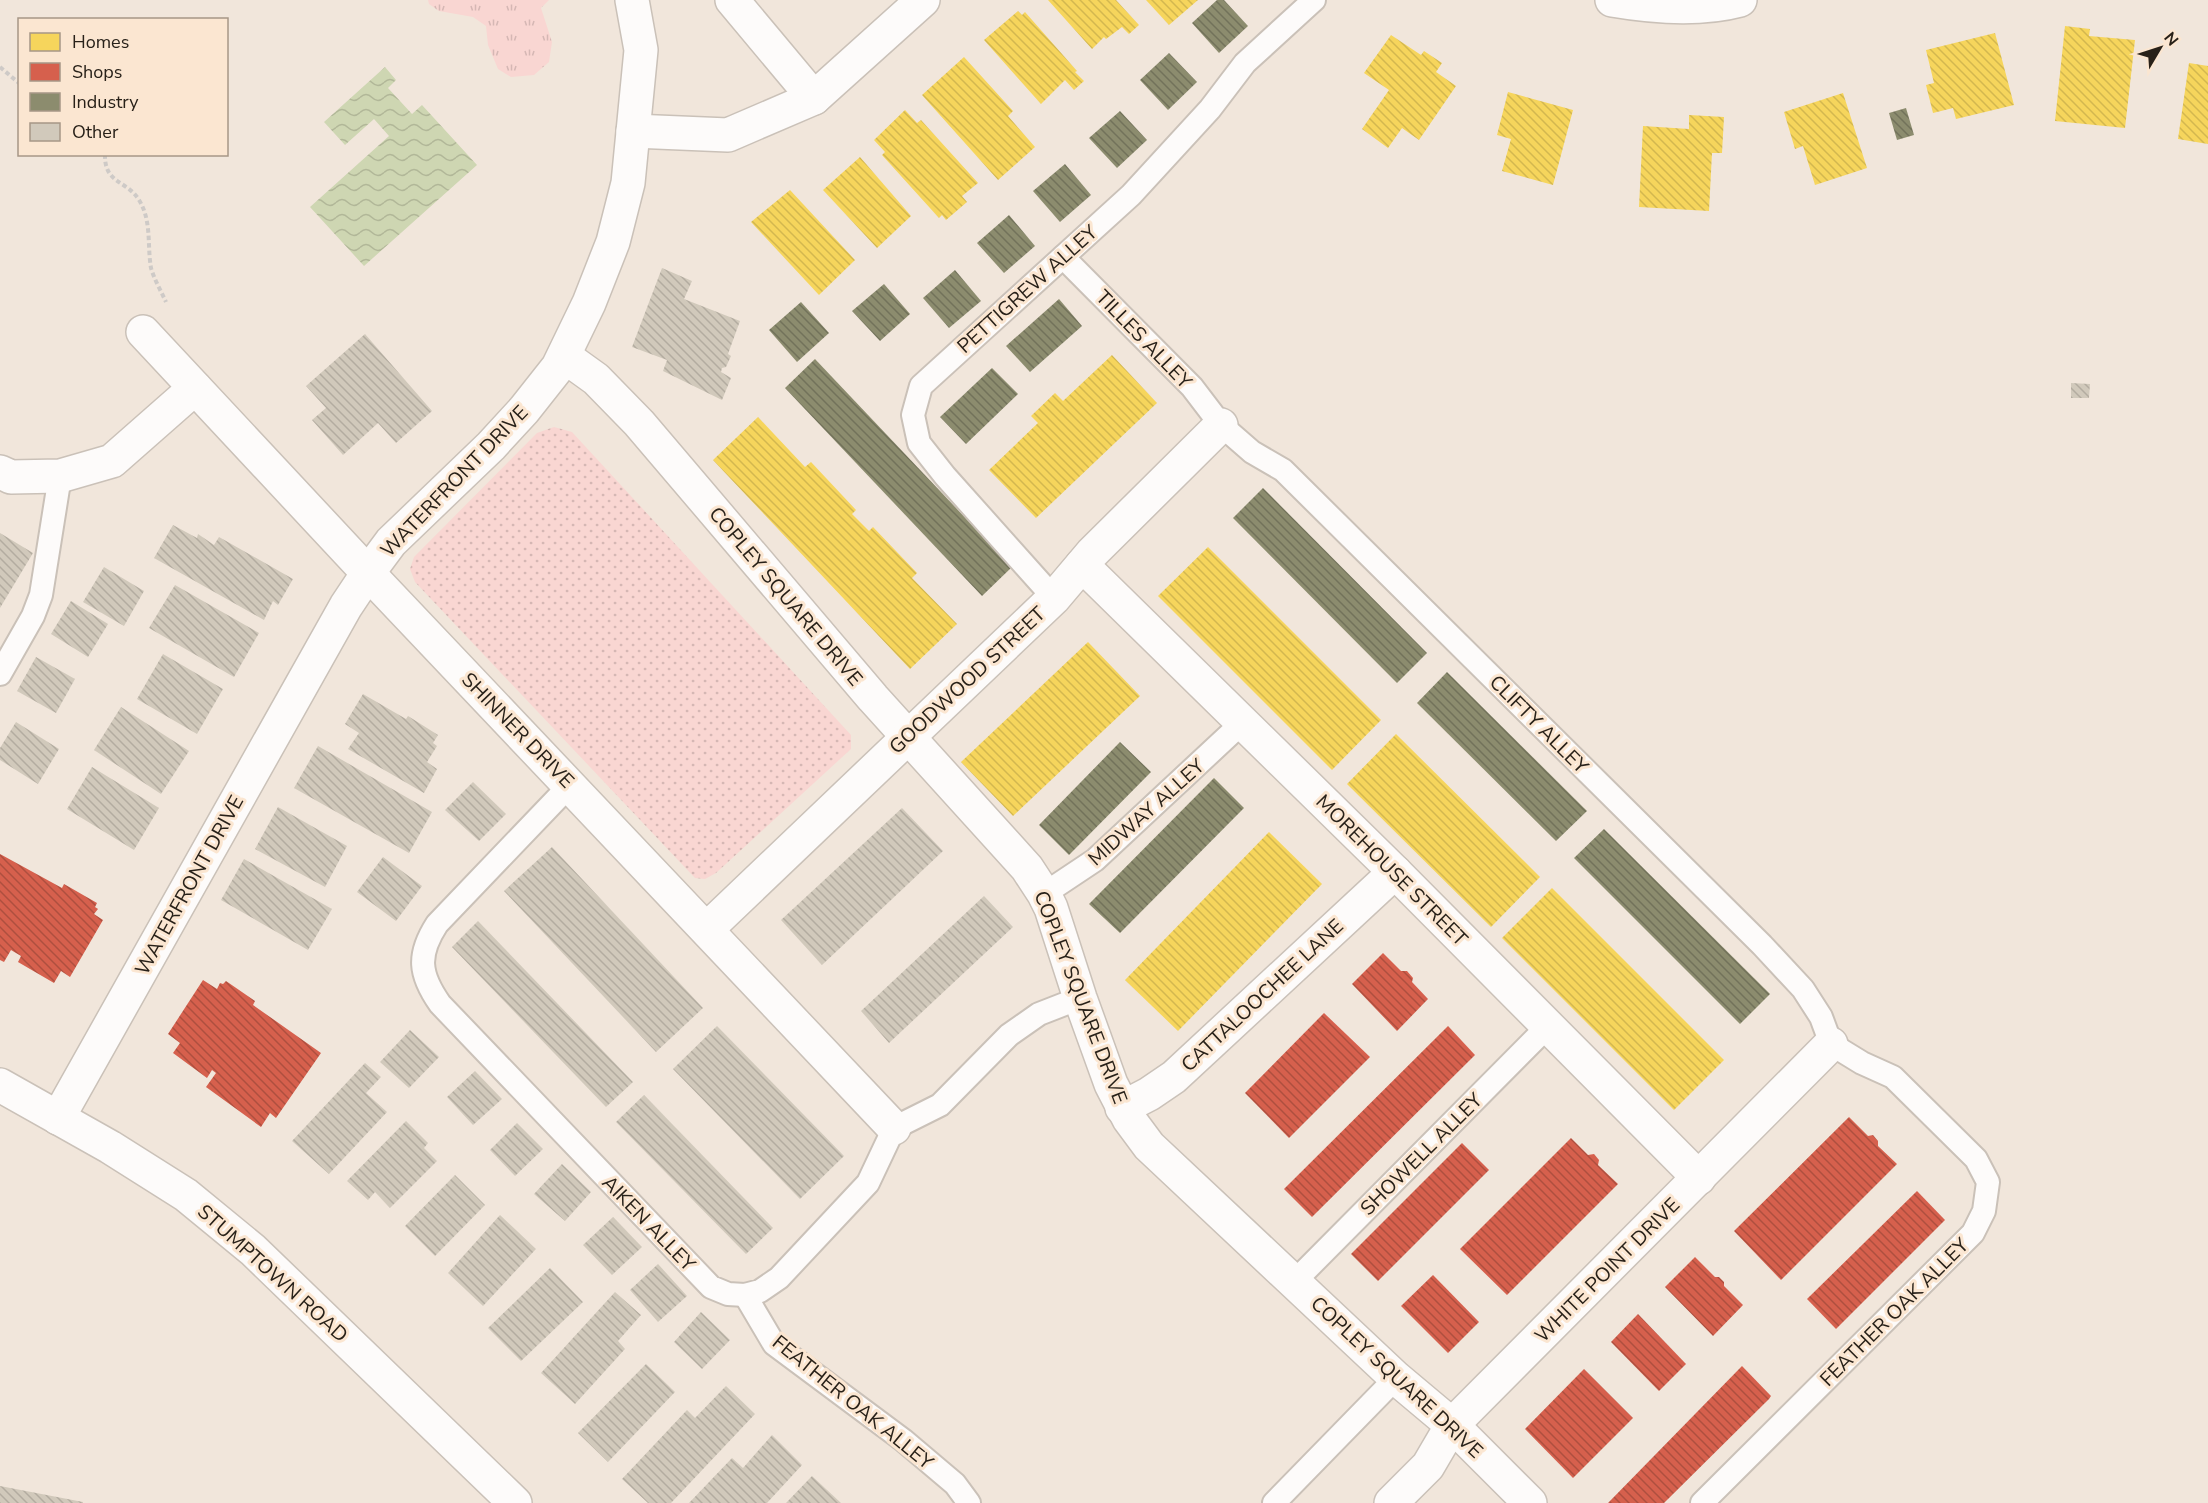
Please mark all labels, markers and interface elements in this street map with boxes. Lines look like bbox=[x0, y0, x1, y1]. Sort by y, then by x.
legend bbox=[18, 18, 228, 156]
north arrow bbox=[2130, 18, 2190, 78]
text: N bbox=[2159, 28, 2183, 51]
text: Homes bbox=[72, 30, 129, 54]
text: Shops bbox=[72, 60, 122, 84]
text: Industry bbox=[72, 90, 139, 114]
text: Other bbox=[72, 120, 119, 144]
street label: PETTIGREW ALLEY bbox=[951, 218, 1104, 360]
street label: TILLES ALLEY bbox=[1090, 284, 1198, 395]
street label: WATERFRONT DRIVE bbox=[375, 400, 534, 563]
street label: COPLEY SQUARE DRIVE bbox=[703, 501, 869, 692]
street label: GOODWOOD STREET bbox=[883, 601, 1051, 760]
street label: SHINNER DRIVE bbox=[455, 667, 580, 794]
street label: CLIFTY ALLEY bbox=[1483, 669, 1595, 780]
street label: MIDWAY ALLEY bbox=[1082, 752, 1211, 872]
street label: MOREHOUSE STREET bbox=[1310, 789, 1473, 952]
street label: WATERFRONT DRIVE bbox=[129, 791, 250, 980]
street label: COPLEY SQUARE DRIVE bbox=[1027, 887, 1134, 1108]
street label: CATTALOOCHEE LANE bbox=[1175, 913, 1349, 1078]
street label: SHOWELL ALLEY bbox=[1354, 1086, 1489, 1221]
street label: AIKEN ALLEY bbox=[596, 1170, 702, 1278]
street label: WHITE POINT DRIVE bbox=[1529, 1192, 1686, 1349]
street label: STUMPTOWN ROAD bbox=[192, 1198, 354, 1348]
street label: FEATHER OAK ALLEY bbox=[1814, 1231, 1975, 1393]
street label: COPLEY SQUARE DRIVE bbox=[1305, 1290, 1489, 1464]
street label: FEATHER OAK ALLEY bbox=[767, 1329, 940, 1476]

